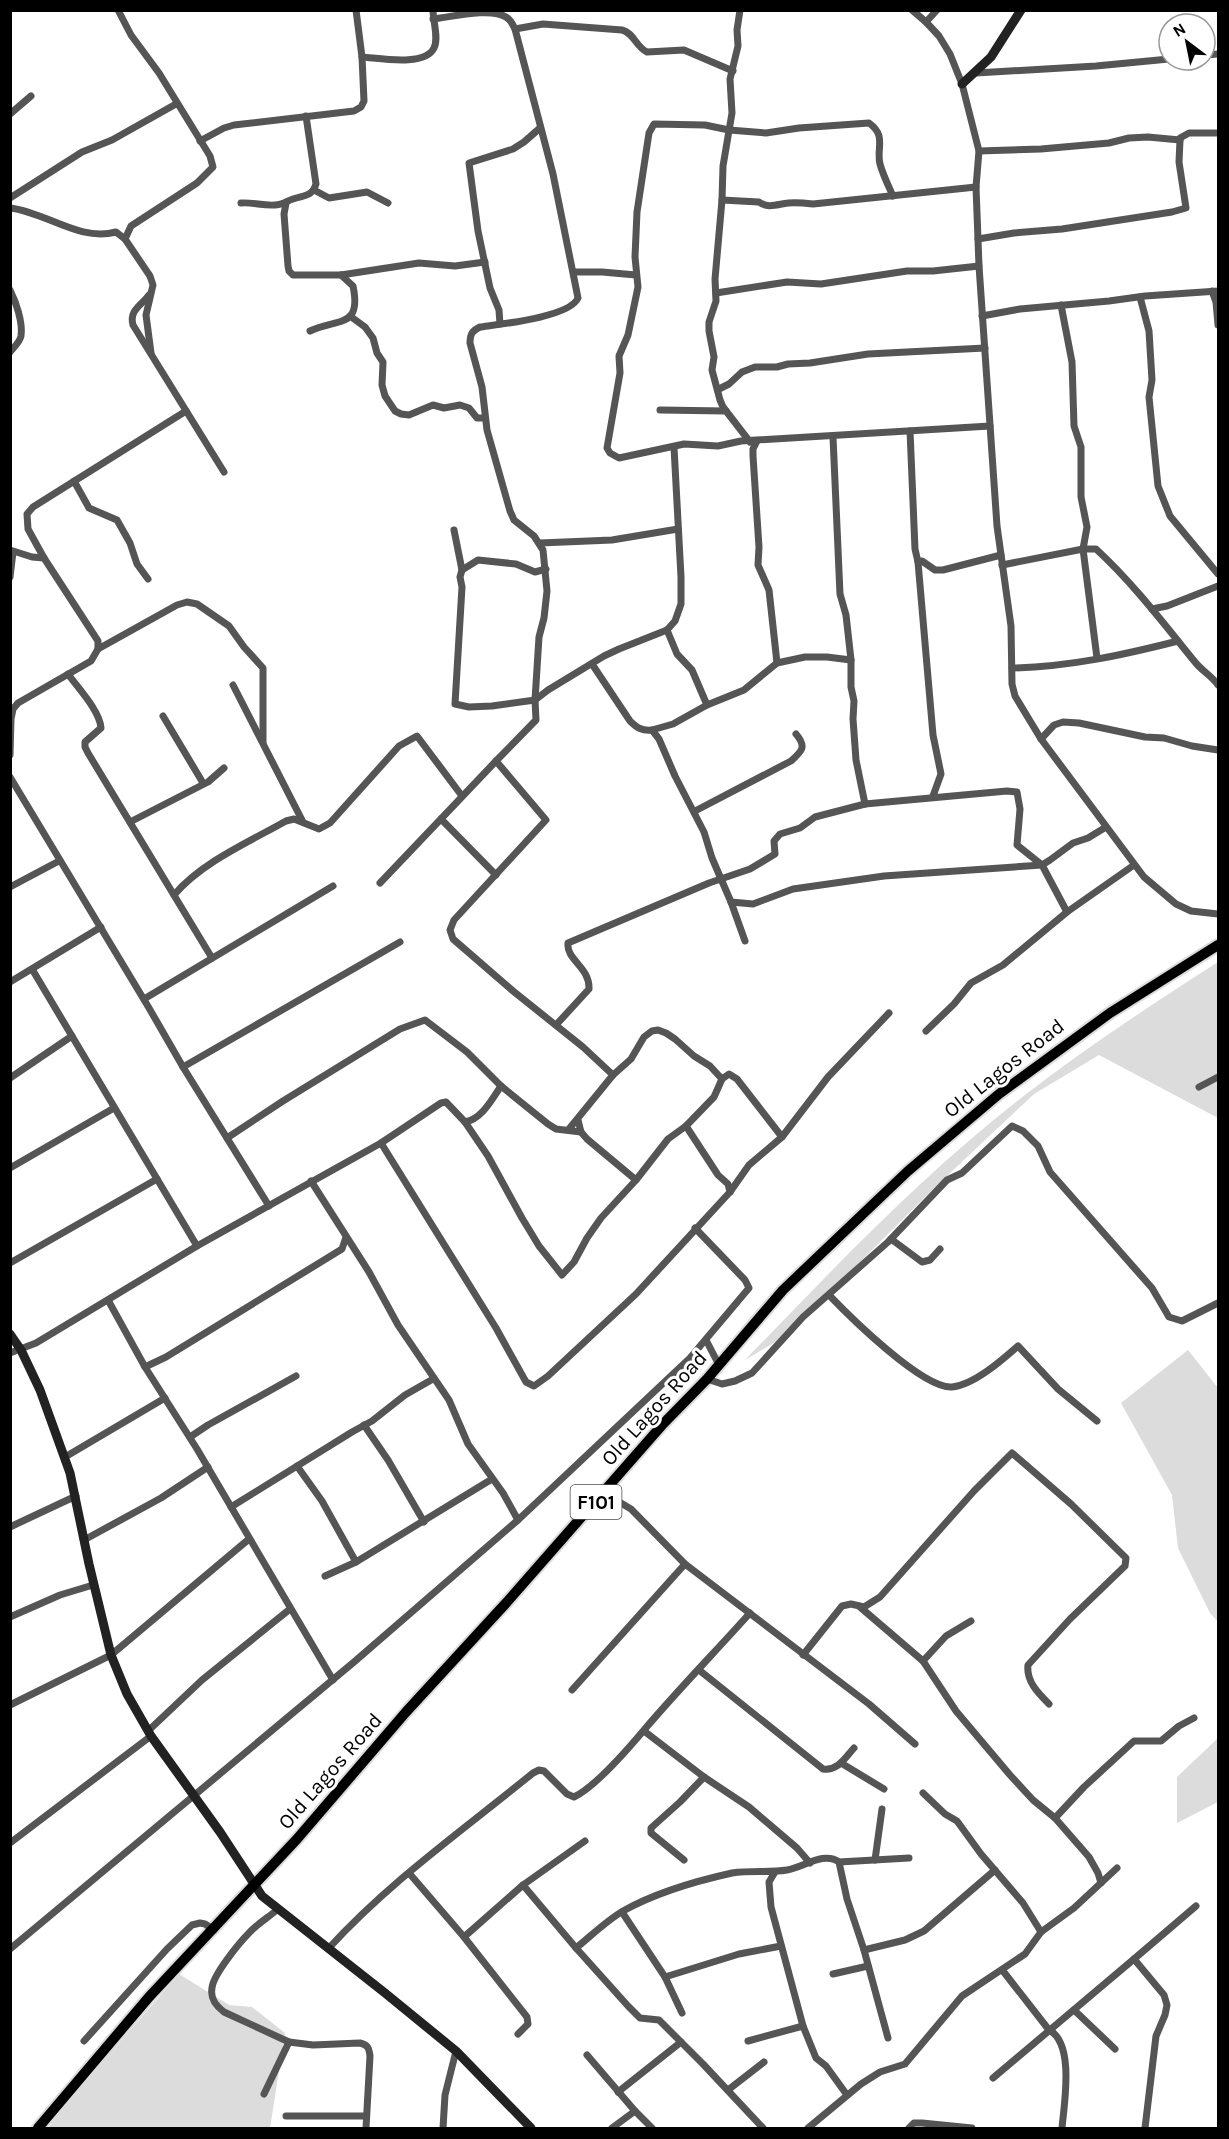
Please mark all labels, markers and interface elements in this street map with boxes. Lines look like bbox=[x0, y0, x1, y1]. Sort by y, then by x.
north arrow bbox=[1157, 12, 1217, 72]
text: N bbox=[1169, 19, 1189, 41]
street label: Old Lagos Road bbox=[939, 1014, 1069, 1122]
street label: Old Lagos Road bbox=[596, 1346, 712, 1470]
road number: F101 bbox=[570, 1485, 622, 1519]
street label: Old Lagos Road bbox=[273, 1708, 387, 1834]

